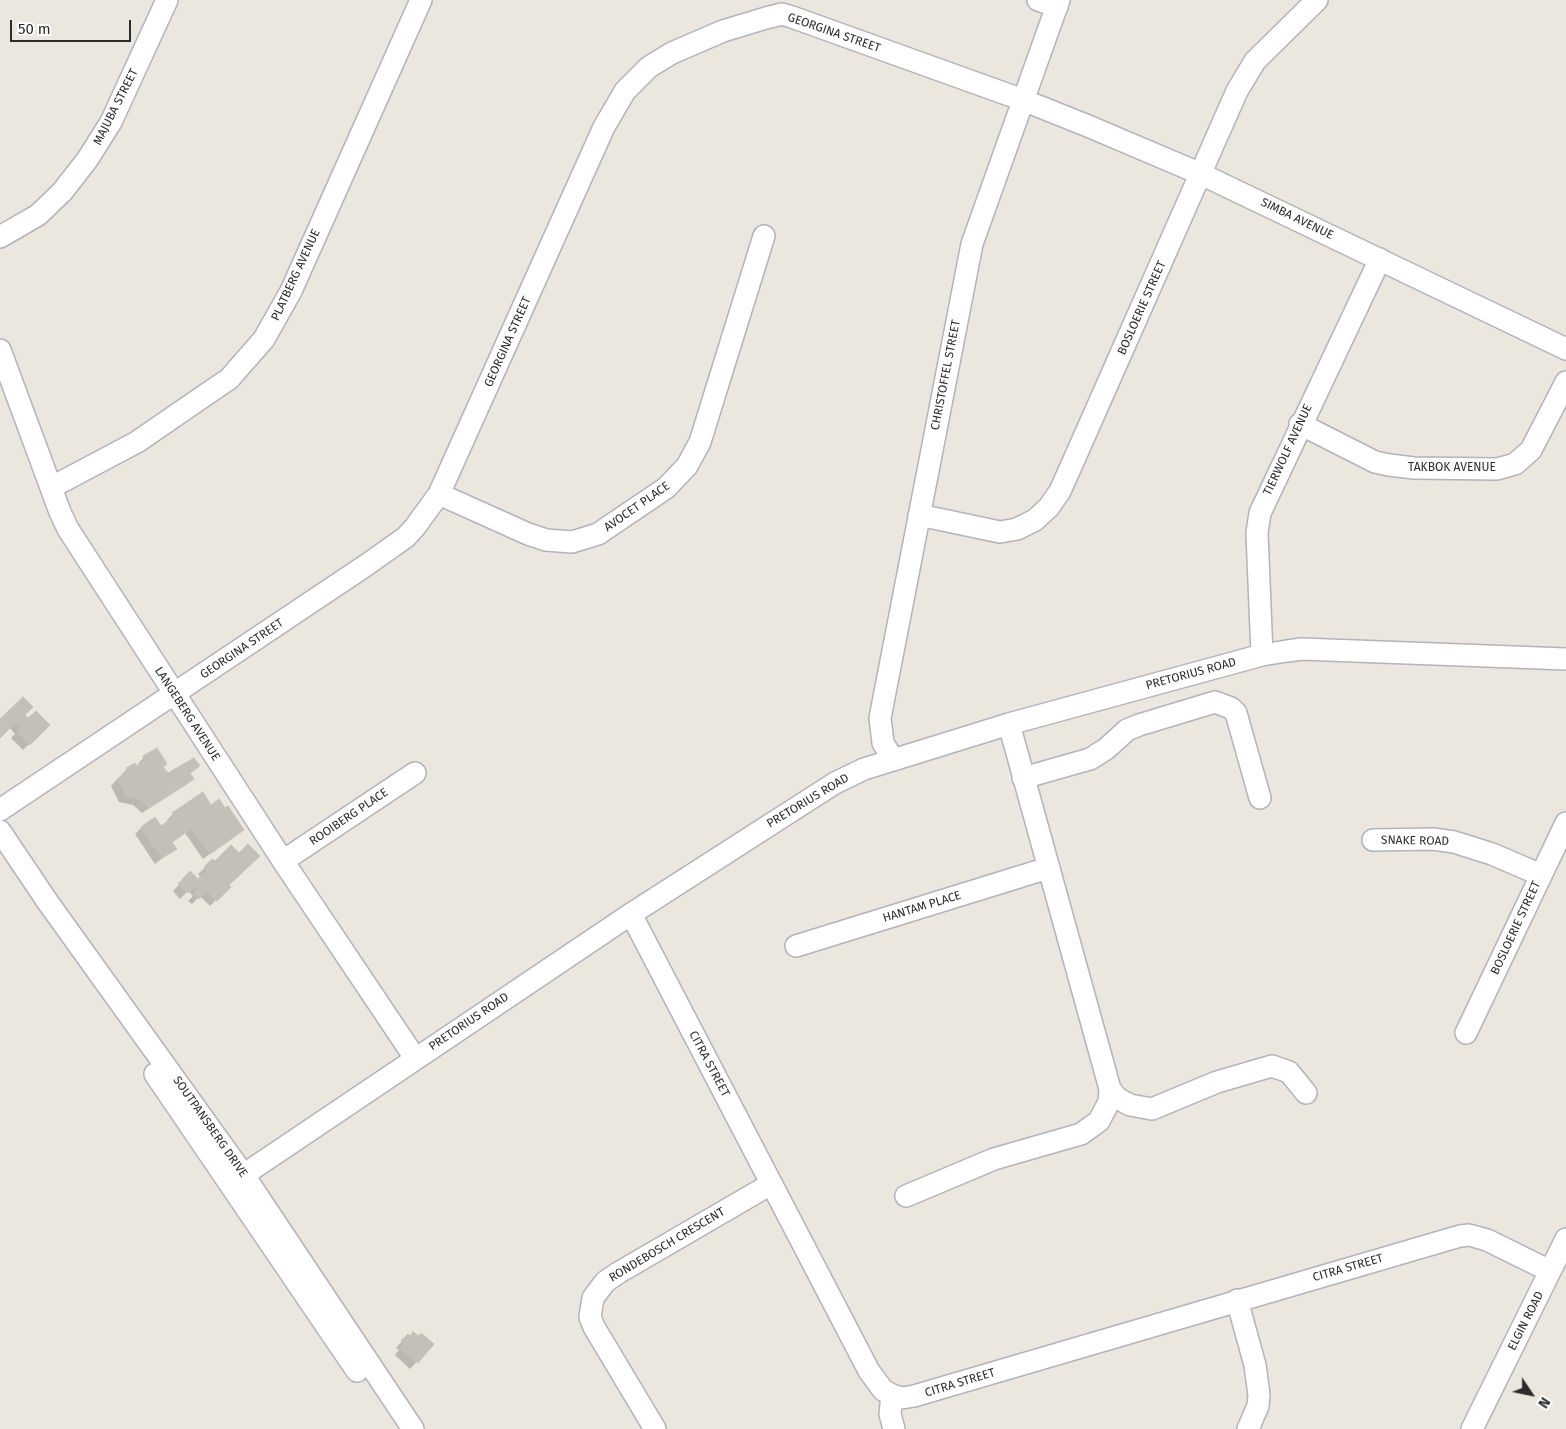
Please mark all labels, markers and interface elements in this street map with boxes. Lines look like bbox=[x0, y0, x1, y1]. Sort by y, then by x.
scale bar bbox=[12, 10, 134, 42]
street label: GEORGINA STREET bbox=[786, 10, 882, 56]
text: 50 m bbox=[18, 20, 51, 38]
street label: MAJUBA STREET bbox=[91, 66, 141, 148]
street label: SIMBA AVENUE bbox=[1258, 195, 1336, 243]
street label: PLATBERG AVENUE bbox=[268, 227, 324, 323]
street label: BOSLOERIE STREET bbox=[1115, 259, 1169, 357]
street label: GEORGINA STREET bbox=[482, 295, 534, 389]
street label: CHRISTOFFEL STREET bbox=[928, 319, 964, 431]
street label: TIERWOLF AVENUE bbox=[1261, 402, 1315, 498]
street label: TAKBOK AVENUE bbox=[1408, 461, 1496, 475]
street label: AVOCET PLACE bbox=[601, 479, 673, 535]
street label: GEORGINA STREET bbox=[198, 616, 286, 682]
street label: PRETORIUS ROAD bbox=[1144, 655, 1238, 693]
street label: LANGEBERG AVENUE bbox=[151, 664, 223, 764]
street label: PRETORIUS ROAD bbox=[764, 771, 852, 831]
street label: ROOIBERG PLACE bbox=[307, 785, 391, 849]
street label: SNAKE ROAD bbox=[1381, 833, 1449, 849]
street label: BOSLOERIE STREET bbox=[1488, 879, 1544, 977]
street label: HANTAM PLACE bbox=[881, 888, 963, 926]
street label: PRETORIUS ROAD bbox=[426, 990, 512, 1054]
street label: CITRA STREET bbox=[686, 1029, 732, 1099]
street label: SOUTPANSBERG DRIVE bbox=[170, 1074, 250, 1180]
street label: RONDEBOSCH CRESCENT bbox=[607, 1205, 727, 1285]
street label: CITRA STREET bbox=[1311, 1251, 1385, 1285]
street label: ELGIN ROAD bbox=[1505, 1289, 1547, 1353]
street label: CITRA STREET bbox=[923, 1366, 997, 1400]
north arrow bbox=[1506, 1369, 1556, 1419]
text: N bbox=[1534, 1394, 1554, 1411]

